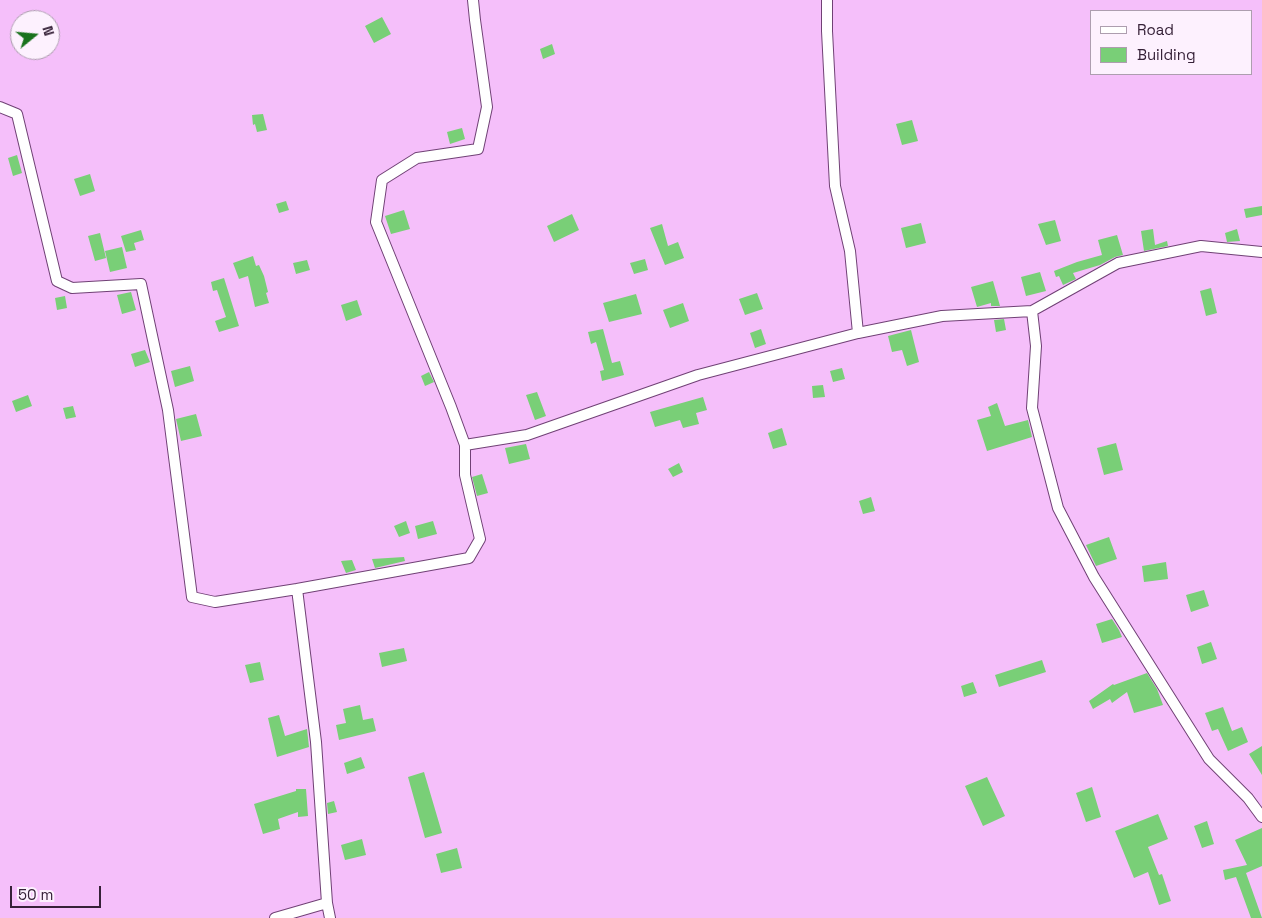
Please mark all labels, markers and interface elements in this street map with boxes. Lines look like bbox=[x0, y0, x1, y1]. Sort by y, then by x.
north arrow bbox=[10, 10, 60, 60]
legend bbox=[1090, 10, 1252, 75]
text: Road bbox=[1137, 20, 1174, 39]
text: N bbox=[38, 24, 58, 38]
text: Building bbox=[1137, 45, 1196, 64]
scale bar bbox=[12, 876, 104, 908]
text: 50 m bbox=[18, 885, 53, 904]

